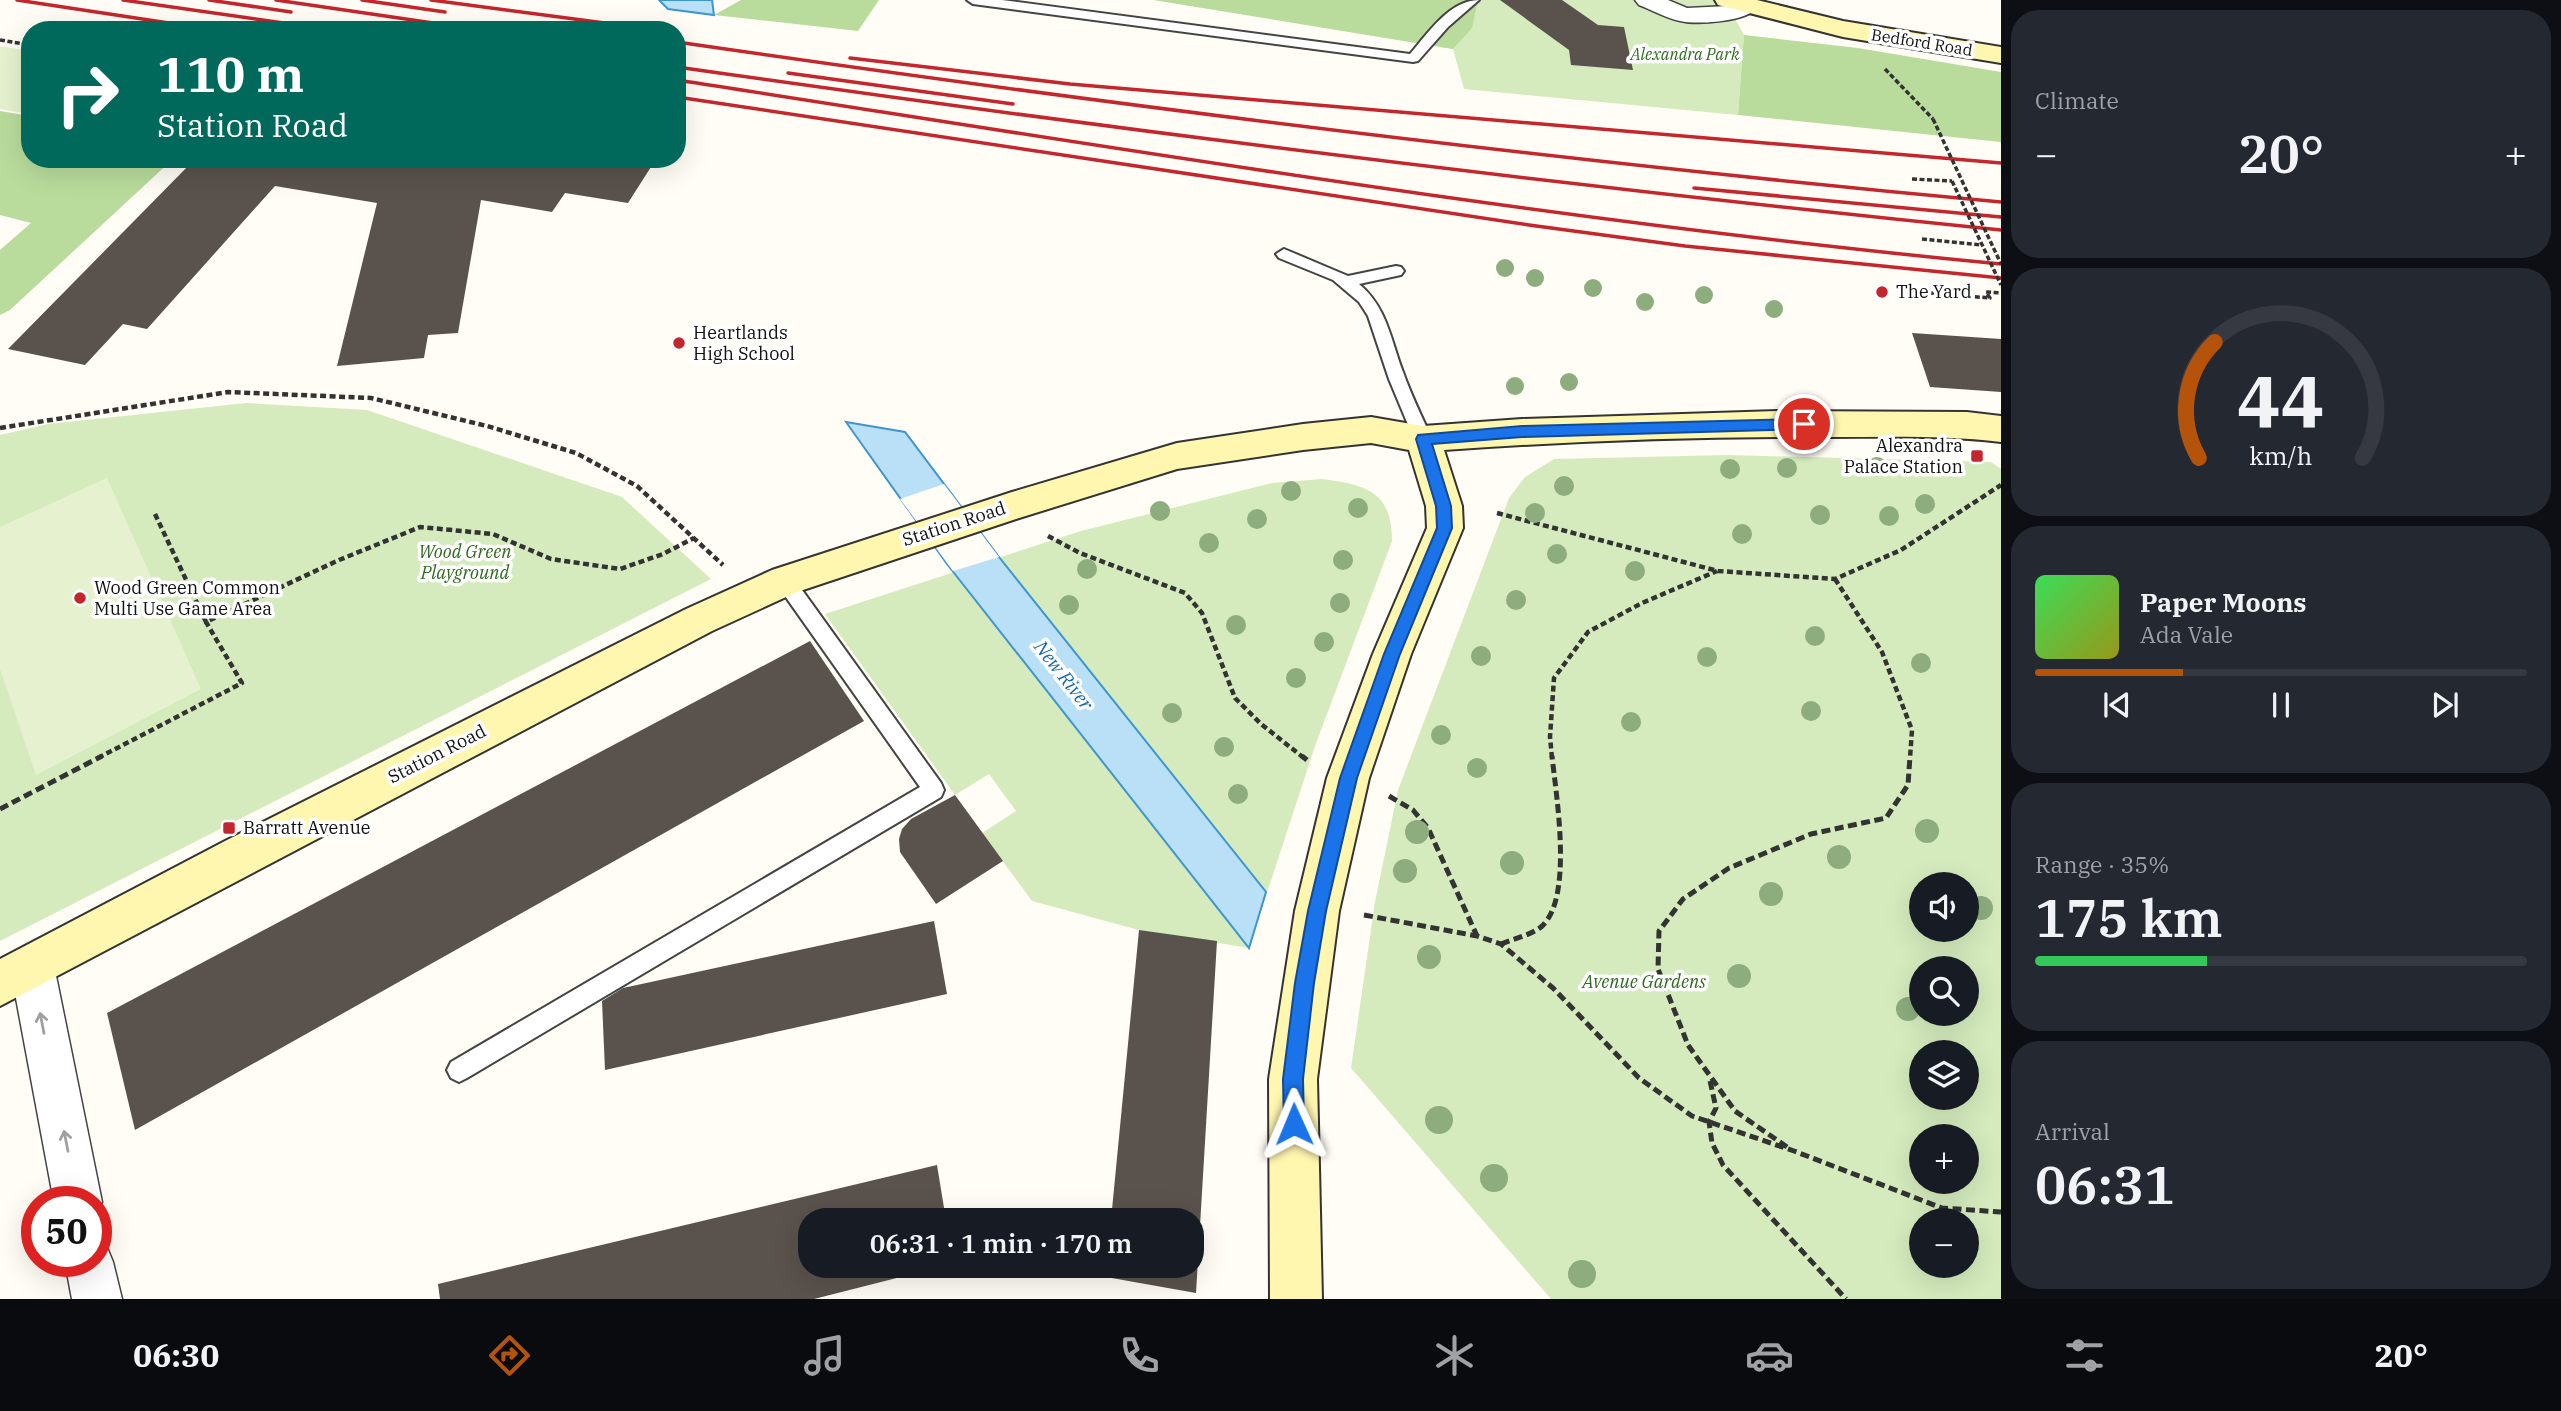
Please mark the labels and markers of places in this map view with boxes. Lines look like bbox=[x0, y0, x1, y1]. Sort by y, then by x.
place label: The Yard bbox=[1896, 280, 1972, 303]
marker: The Yard bbox=[1874, 284, 1890, 300]
place label: Heartlands High School bbox=[693, 321, 795, 365]
marker: Heartlands High School bbox=[671, 335, 687, 351]
pin bbox=[1774, 394, 1834, 454]
place label: Alexandra Palace Station bbox=[1844, 434, 1963, 478]
marker: Alexandra Palace Station bbox=[1969, 448, 1985, 464]
place label: Wood Green Common Multi Use Game Area bbox=[94, 576, 280, 620]
marker: Wood Green Common Multi Use Game Area bbox=[72, 590, 88, 606]
place label: Barratt Avenue bbox=[243, 816, 370, 839]
marker: Barratt Avenue bbox=[221, 820, 237, 836]

